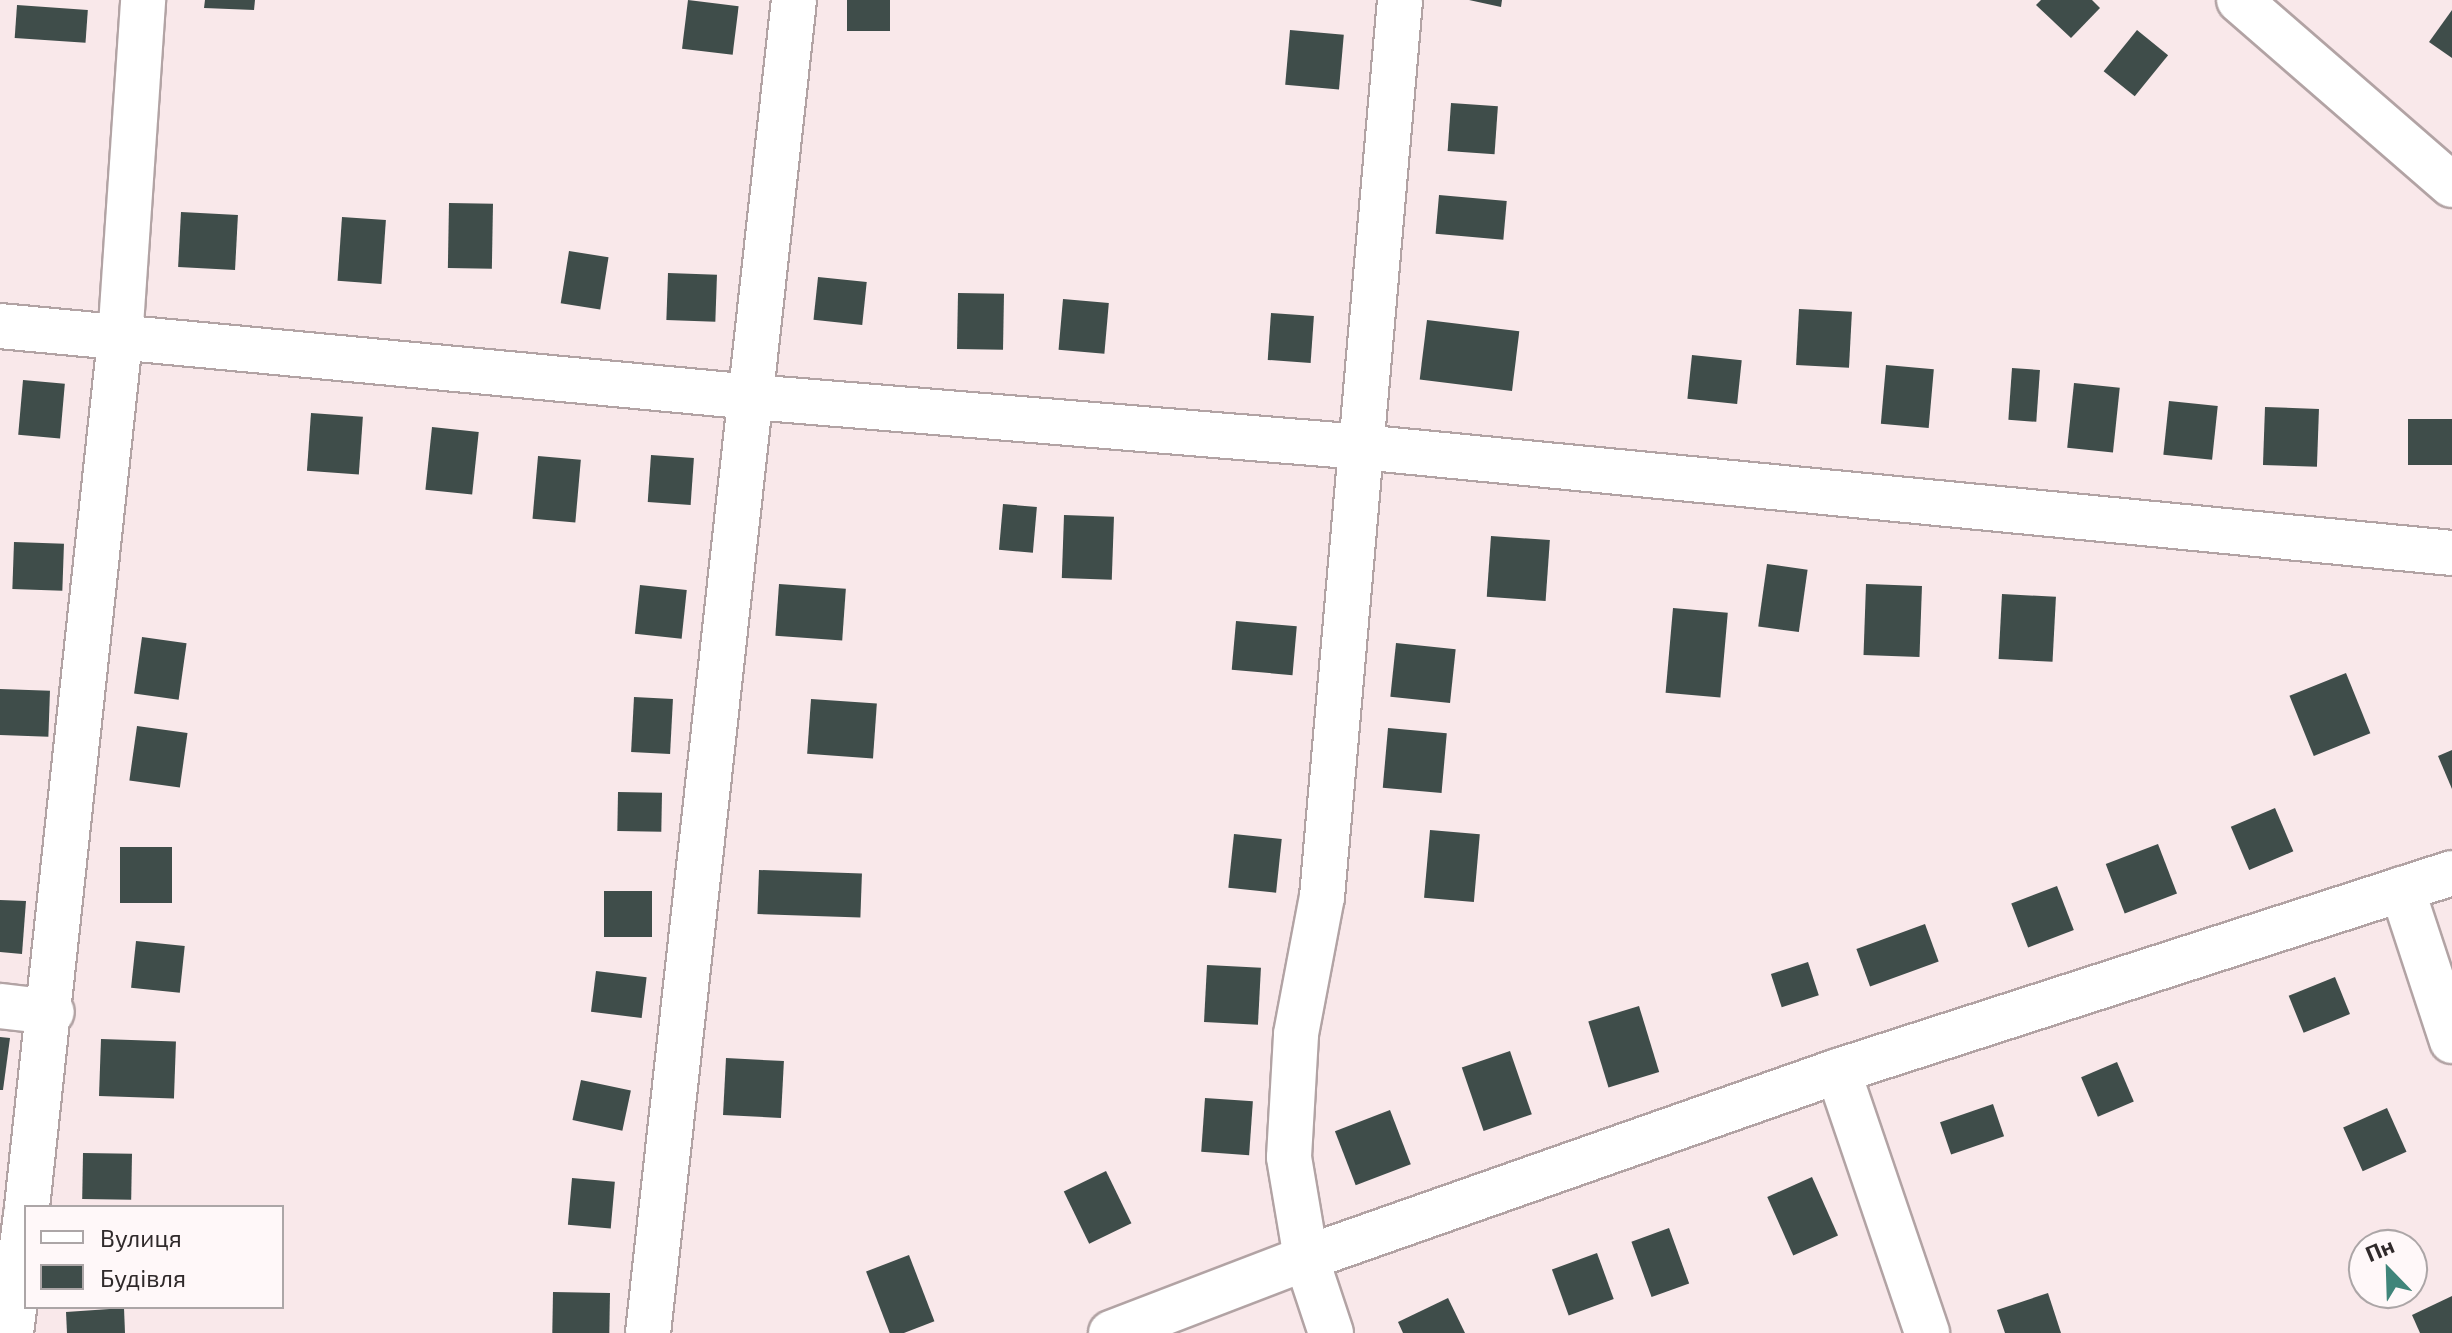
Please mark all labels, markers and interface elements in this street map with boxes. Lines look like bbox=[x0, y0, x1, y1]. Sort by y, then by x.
legend bbox=[24, 1205, 284, 1309]
text: Вулиця bbox=[100, 1223, 182, 1252]
north arrow bbox=[2348, 1229, 2428, 1309]
text: Пн bbox=[2361, 1231, 2398, 1266]
text: Будівля bbox=[100, 1263, 186, 1292]

